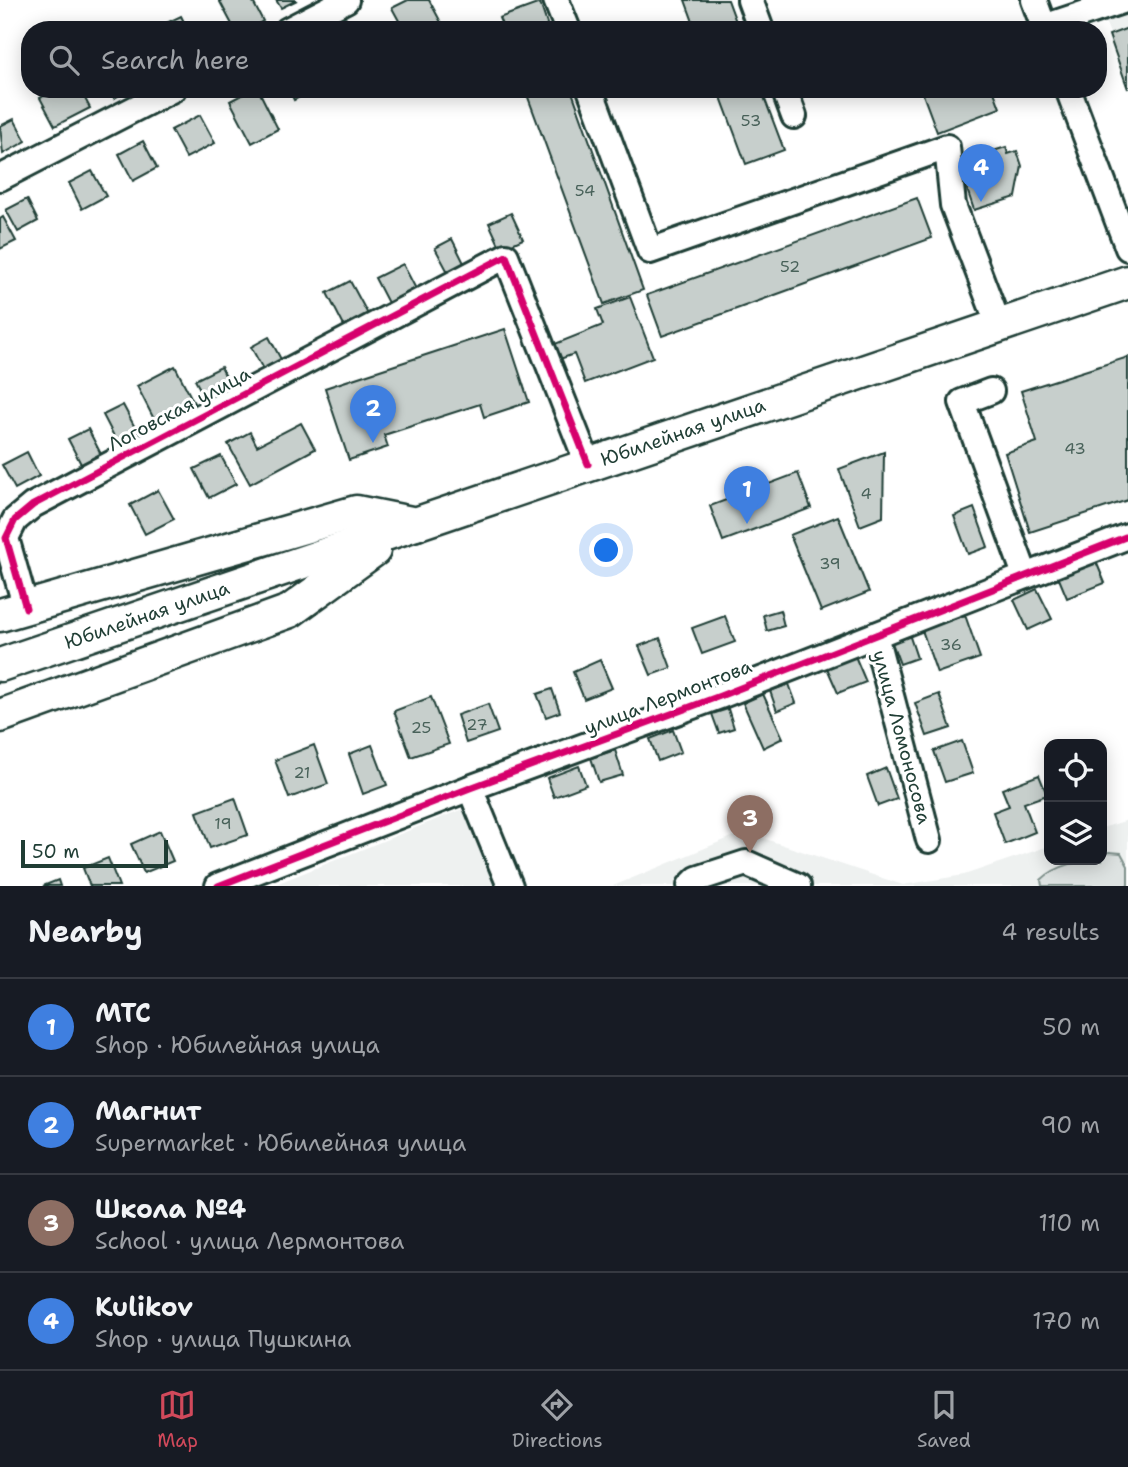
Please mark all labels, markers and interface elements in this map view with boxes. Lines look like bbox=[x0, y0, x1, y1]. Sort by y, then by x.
search box bbox=[21, 21, 1107, 98]
icon: search bbox=[45, 41, 83, 79]
text: Search here bbox=[101, 42, 250, 77]
house number: 53 bbox=[741, 110, 761, 131]
pin: 4 bbox=[958, 144, 1004, 202]
house number: 54 bbox=[575, 180, 595, 201]
house number: 52 bbox=[780, 256, 800, 277]
street label: Логовская улица bbox=[103, 361, 255, 457]
pin: 2 bbox=[350, 385, 396, 443]
street label: Юбилейная улица bbox=[597, 392, 769, 472]
house number: 43 bbox=[1064, 438, 1086, 459]
pin: 1 bbox=[724, 466, 770, 524]
house number: 4 bbox=[860, 483, 872, 504]
your location bbox=[589, 533, 623, 567]
house number: 39 bbox=[819, 553, 841, 574]
street label: Юбилейная улица bbox=[61, 575, 233, 655]
house number: 36 bbox=[940, 634, 962, 655]
street label: улица Ломоносова bbox=[867, 647, 937, 827]
street label: улица Лермонтова bbox=[581, 653, 755, 740]
house number: 27 bbox=[466, 714, 488, 735]
house number: 25 bbox=[411, 717, 431, 738]
map controls bbox=[1044, 739, 1107, 865]
button: locate bbox=[1044, 739, 1107, 802]
house number: 21 bbox=[293, 762, 311, 783]
pin: 3 bbox=[727, 795, 773, 853]
button: layers bbox=[1044, 802, 1107, 865]
house number: 19 bbox=[214, 813, 232, 834]
scale bar bbox=[21, 837, 168, 869]
text: 50 m bbox=[32, 839, 80, 864]
text: Nearby bbox=[28, 911, 143, 952]
text: 4 results bbox=[1001, 917, 1100, 947]
text: МТС bbox=[95, 995, 151, 1030]
text: 1 bbox=[46, 1012, 56, 1042]
text: 50 m bbox=[1042, 1012, 1100, 1042]
text: Shop · Юбилейная улица bbox=[95, 1030, 380, 1060]
text: Магнит bbox=[95, 1093, 201, 1128]
text: 2 bbox=[43, 1110, 59, 1140]
text: 90 m bbox=[1040, 1110, 1100, 1140]
text: Supermarket · Юбилейная улица bbox=[95, 1128, 466, 1158]
text: Школа №4 bbox=[95, 1191, 246, 1226]
text: 3 bbox=[43, 1208, 59, 1238]
text: 110 m bbox=[1038, 1208, 1100, 1238]
text: School · улица Лермонтова bbox=[95, 1226, 404, 1256]
text: Kulikov bbox=[95, 1289, 193, 1324]
text: 4 bbox=[43, 1306, 59, 1336]
text: 170 m bbox=[1032, 1306, 1100, 1336]
text: Shop · улица Пушкина bbox=[95, 1324, 351, 1354]
tab: Map bbox=[157, 1386, 198, 1453]
tab: Directions bbox=[512, 1386, 603, 1453]
tab: Saved bbox=[917, 1386, 971, 1453]

